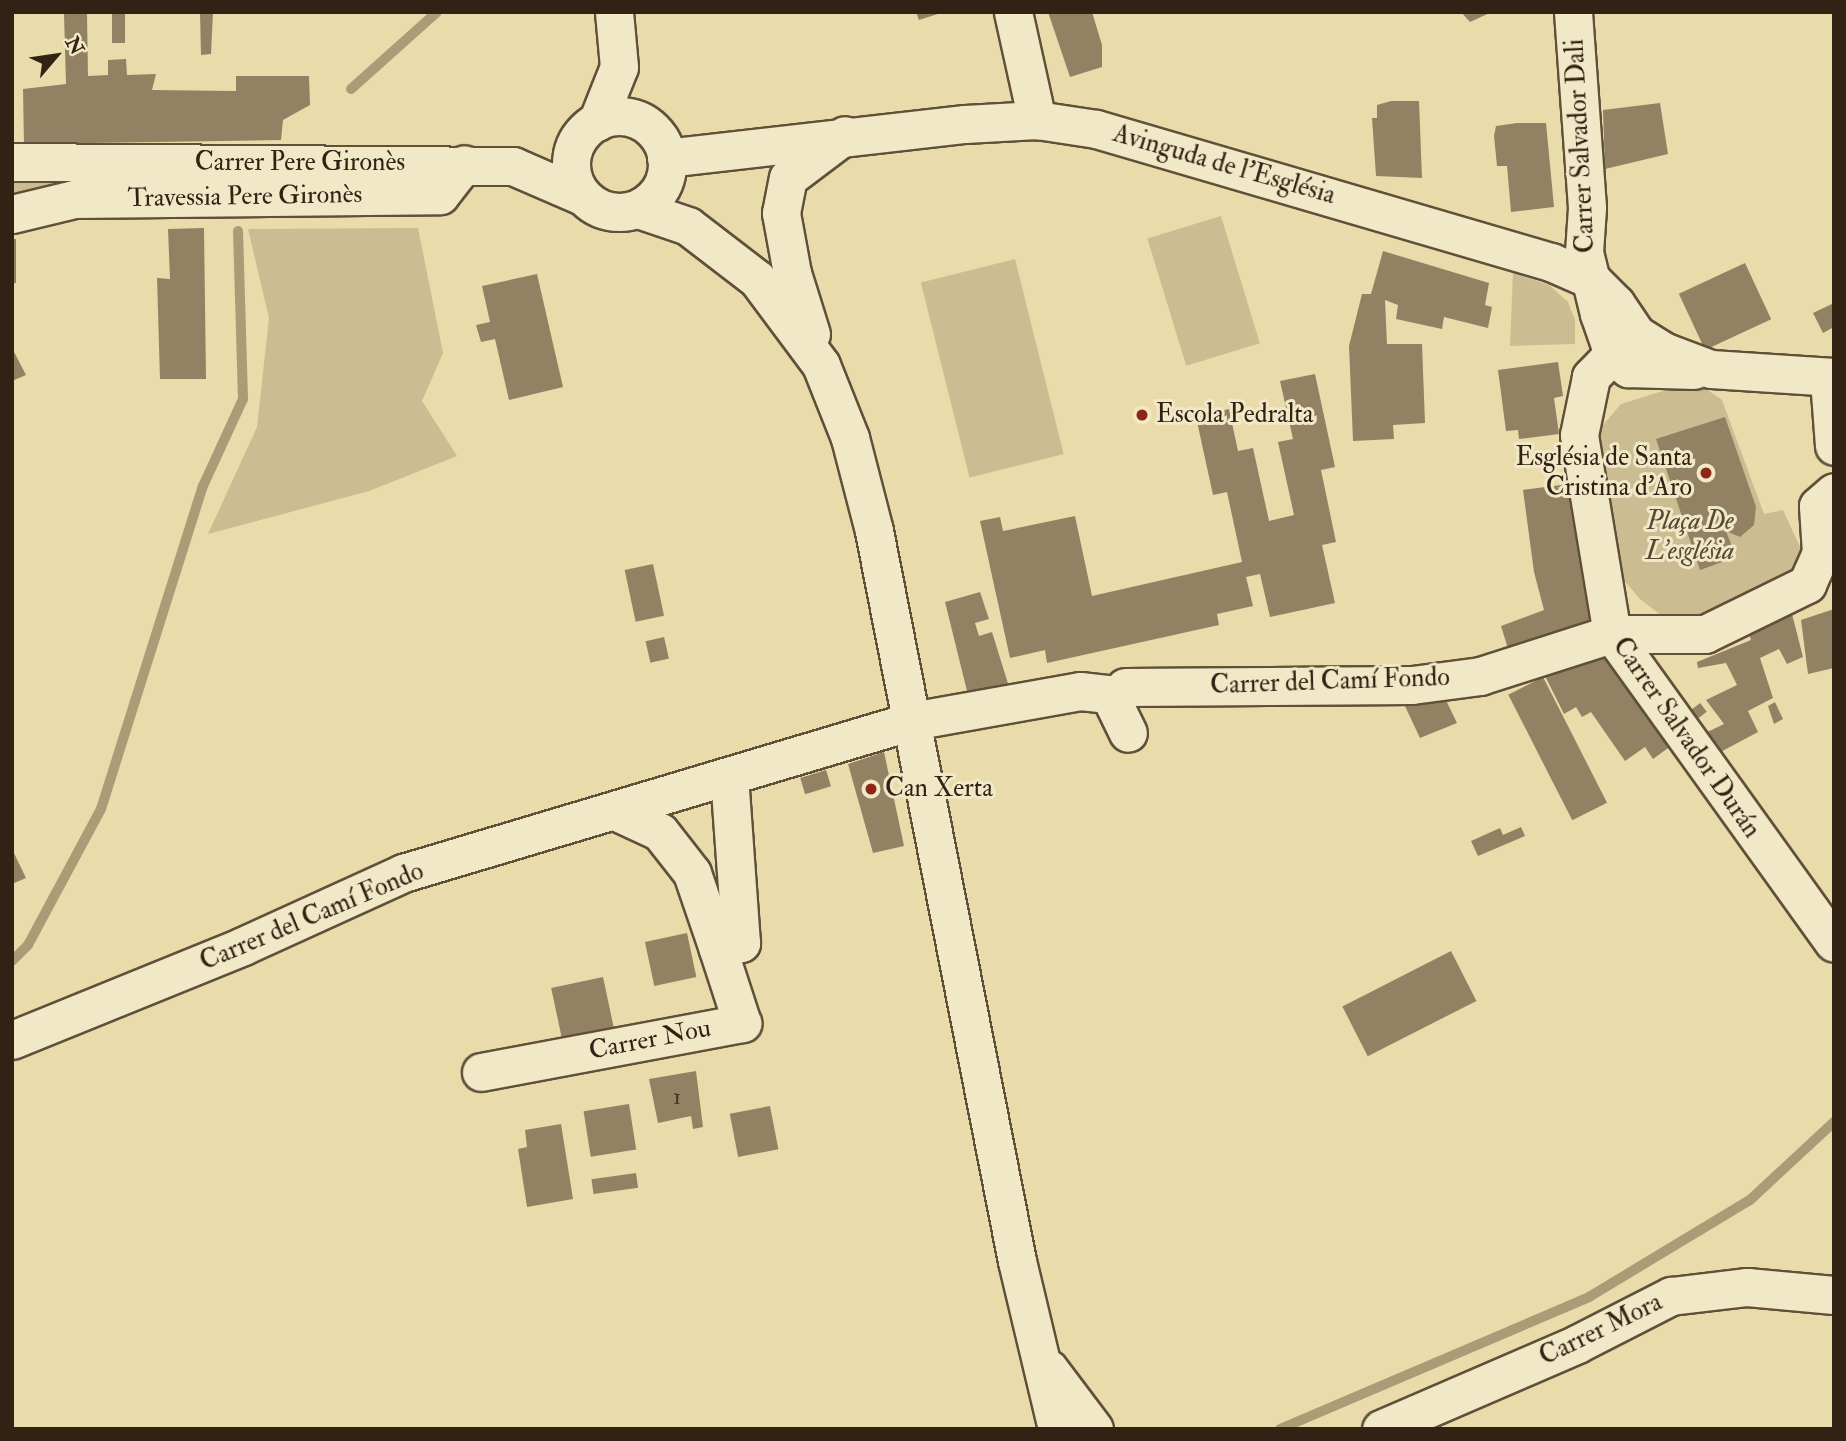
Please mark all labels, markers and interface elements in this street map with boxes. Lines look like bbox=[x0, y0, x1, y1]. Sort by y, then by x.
north arrow bbox=[21, 21, 91, 91]
text: N bbox=[60, 33, 89, 59]
street label: Carrer Salvador Dali bbox=[1560, 38, 1602, 254]
street label: Avinguda de l'Església bbox=[1109, 118, 1339, 212]
street label: Carrer Pere Gironès bbox=[195, 147, 405, 179]
street label: Travessia Pere Gironès bbox=[127, 179, 363, 215]
place label: Escola Pedralta bbox=[1156, 399, 1313, 431]
marker: Escola Pedralta bbox=[1134, 407, 1150, 423]
place label: Església de Santa Cristina d'Aro bbox=[1515, 442, 1692, 504]
marker: Església de Santa Cristina d'Aro bbox=[1698, 465, 1714, 481]
park label: Plaça De L'església bbox=[1646, 506, 1734, 568]
street label: Carrer Salvador Durán bbox=[1605, 632, 1767, 844]
street label: Carrer del Camí Fondo bbox=[1210, 662, 1450, 702]
place label: Can Xerta bbox=[885, 773, 993, 805]
marker: Can Xerta bbox=[863, 781, 879, 797]
street label: Carrer del Camí Fondo bbox=[196, 856, 428, 978]
street label: Carrer Nou bbox=[586, 1013, 714, 1067]
house number: 1 bbox=[673, 1083, 681, 1111]
street label: Carrer Mora bbox=[1535, 1287, 1667, 1373]

